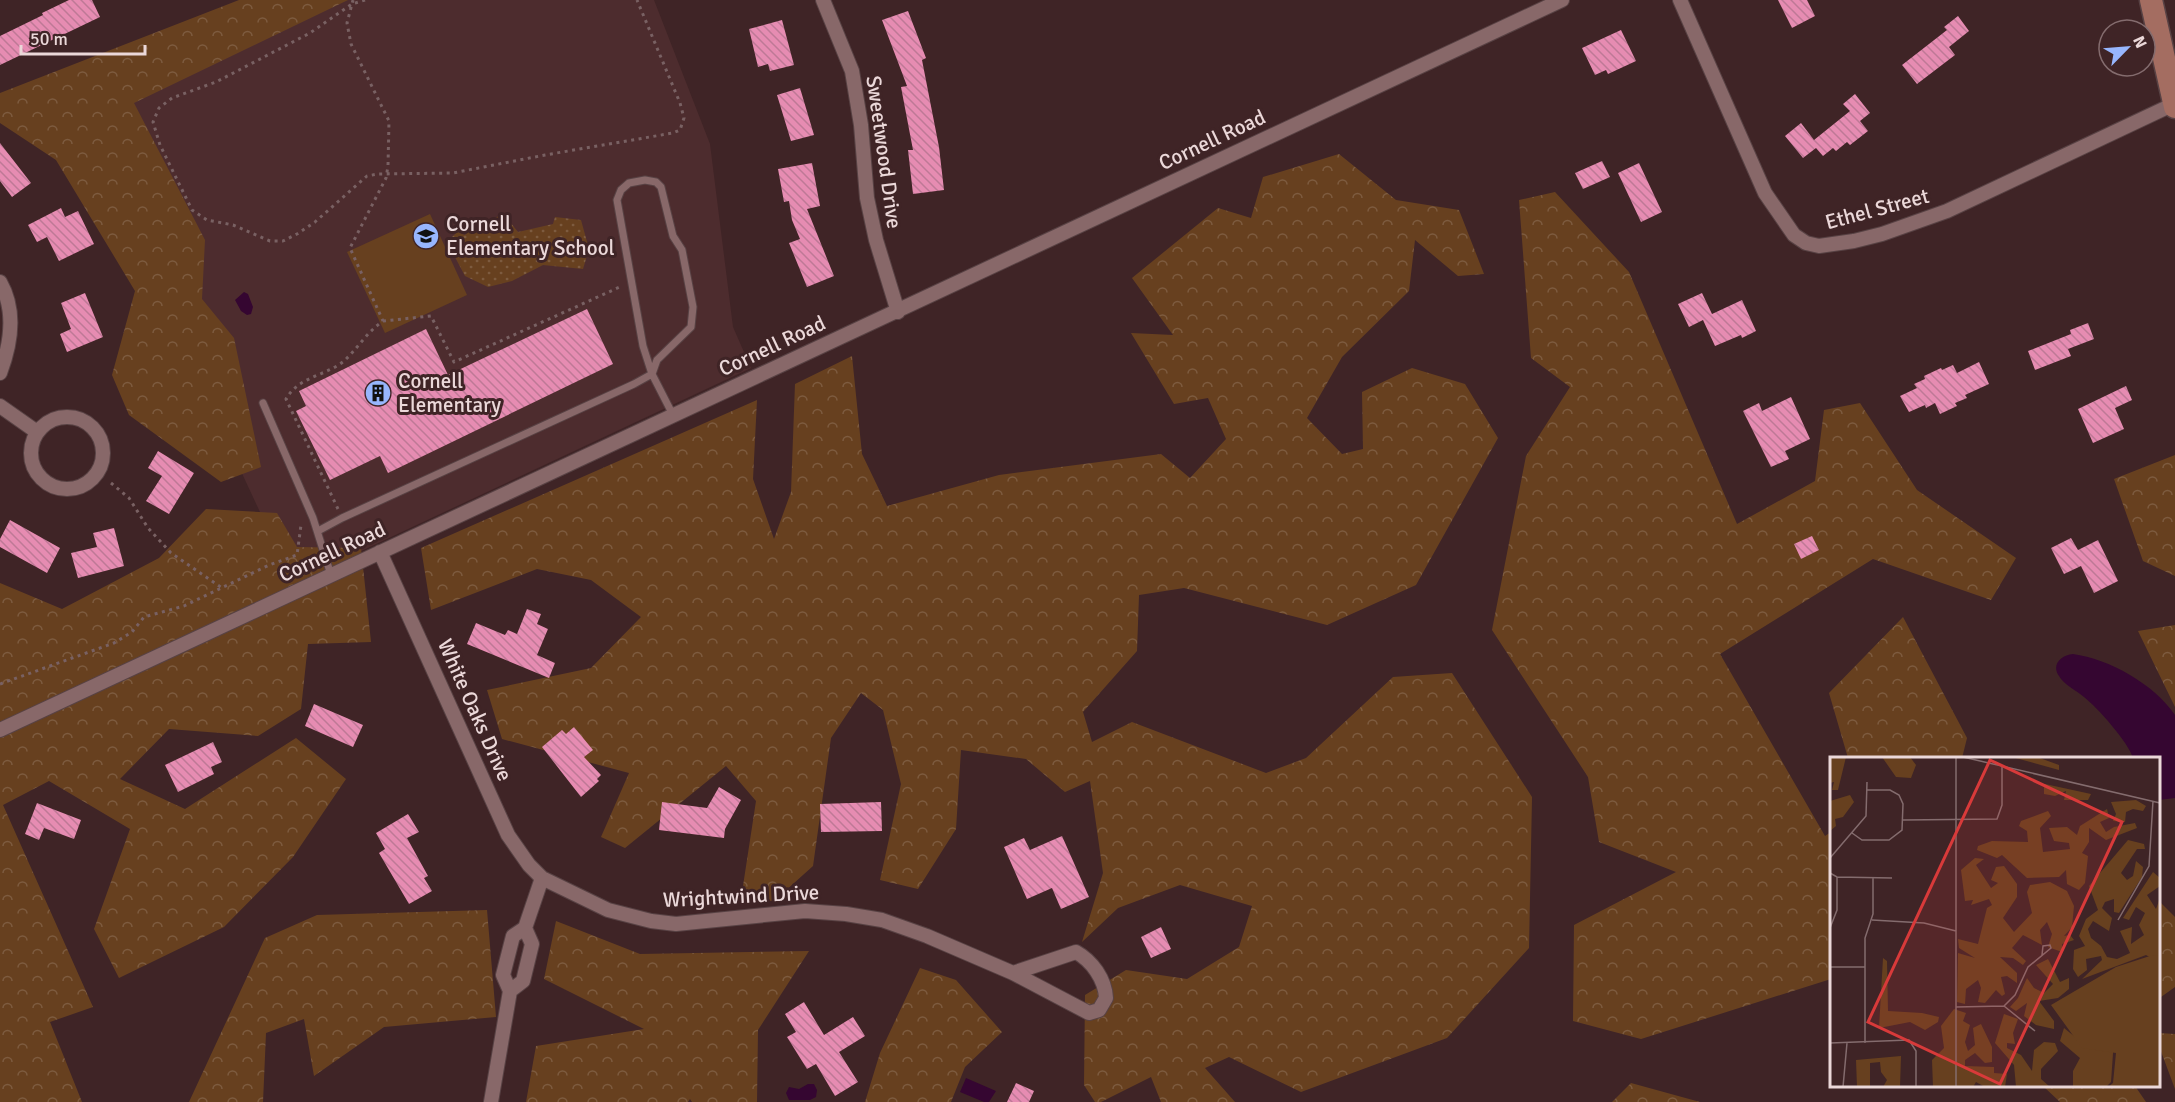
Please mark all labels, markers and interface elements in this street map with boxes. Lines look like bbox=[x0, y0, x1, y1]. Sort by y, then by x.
scale bar bbox=[21, 18, 146, 56]
north arrow bbox=[2097, 18, 2157, 78]
text: 50 m bbox=[30, 28, 68, 50]
text: N bbox=[2128, 33, 2151, 51]
street label: Sweetwood Drive bbox=[860, 74, 908, 230]
street label: Cornell Road bbox=[1154, 104, 1270, 176]
street label: Ethel Street bbox=[1822, 183, 1932, 235]
place label: Cornell Elementary School bbox=[446, 211, 615, 261]
school or university icon: Cornell Elementary School bbox=[411, 221, 441, 251]
street label: Cornell Road bbox=[714, 310, 830, 382]
place label: Cornell Elementary bbox=[398, 368, 501, 418]
building icon: Cornell Elementary bbox=[363, 378, 393, 408]
street label: Cornell Road bbox=[274, 516, 390, 588]
street label: White Oaks Drive bbox=[432, 635, 518, 785]
inset map bbox=[1830, 757, 2160, 1087]
street label: Wrightwind Drive bbox=[662, 879, 820, 913]

